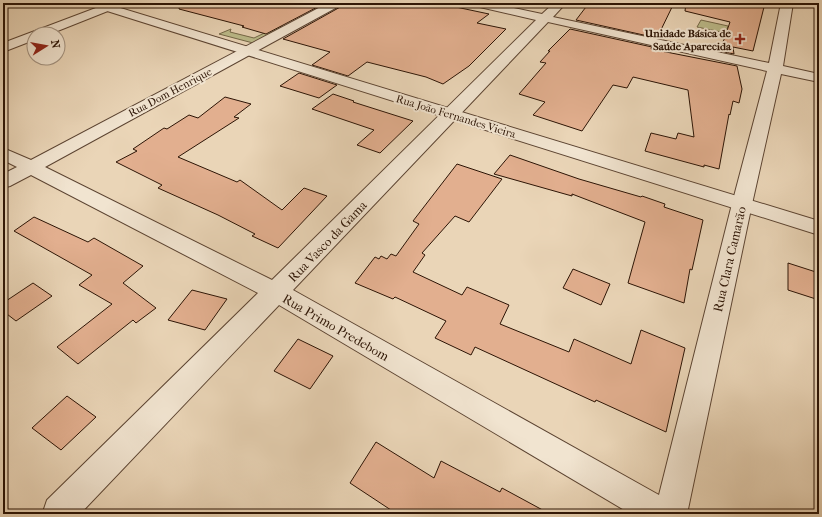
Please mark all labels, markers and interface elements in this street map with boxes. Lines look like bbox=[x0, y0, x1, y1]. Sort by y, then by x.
north arrow bbox=[26, 26, 66, 66]
place label: Unidade Básica de Saúde Aparecida bbox=[644, 27, 732, 53]
marker: Unidade Básica de Saúde Aparecida bbox=[734, 33, 746, 45]
text: N bbox=[48, 39, 63, 50]
street label: Rua Dom Henrique bbox=[126, 65, 215, 120]
street label: Rua João Fernandes Vieira bbox=[394, 92, 518, 141]
street label: Rua Vasco da Gama bbox=[285, 197, 371, 285]
street label: Rua Clara Camarão bbox=[710, 205, 749, 313]
street label: Rua Primo Predebom bbox=[280, 291, 392, 364]

